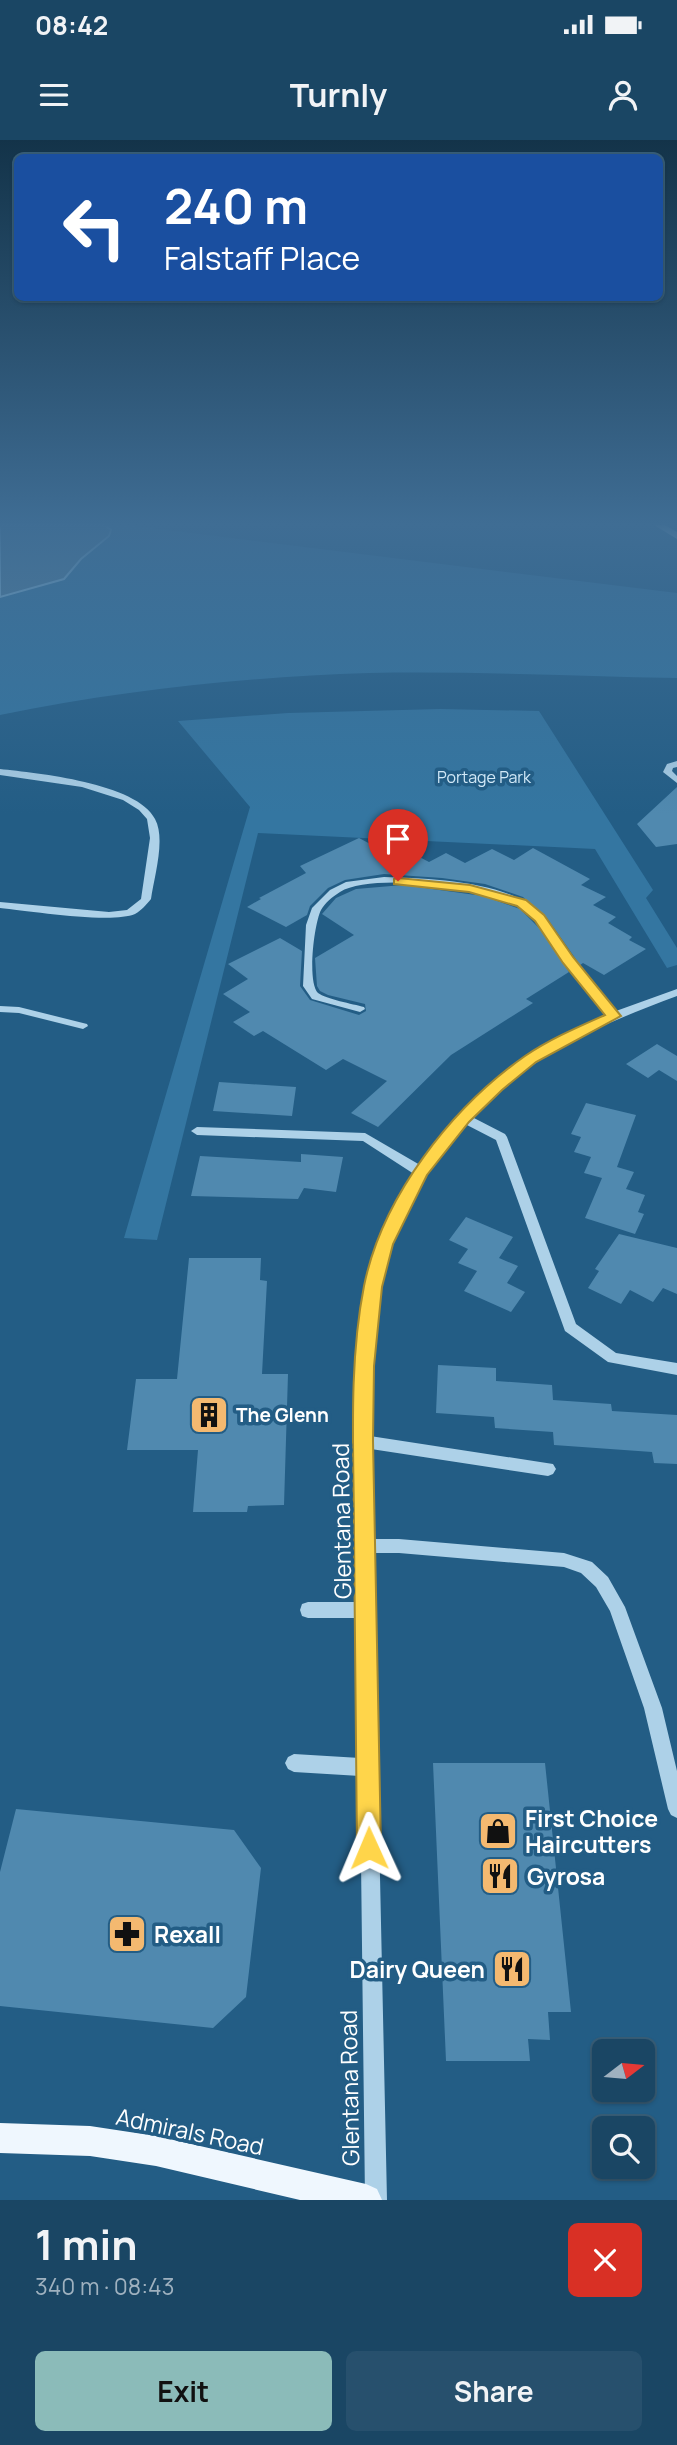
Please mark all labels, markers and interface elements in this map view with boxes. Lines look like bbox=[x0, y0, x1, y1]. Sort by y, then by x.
text: 08:42 bbox=[35, 7, 108, 43]
text: Turnly bbox=[290, 73, 387, 117]
icon: menu bbox=[35, 76, 73, 114]
icon: person bbox=[604, 76, 642, 114]
text: 240 m bbox=[164, 172, 308, 239]
icon: left bbox=[49, 182, 140, 273]
text: Falstaff Place bbox=[164, 236, 360, 280]
park label: Portage Park bbox=[437, 766, 532, 788]
pin bbox=[368, 809, 428, 881]
icon: arrive bbox=[379, 820, 417, 858]
building icon: The Glenn bbox=[188, 1394, 230, 1436]
place label: The Glenn bbox=[236, 1402, 329, 1428]
street label: Glentana Road bbox=[324, 1443, 358, 1599]
place label: First Choice Haircutters bbox=[525, 1802, 658, 1860]
shop icon: First Choice Haircutters bbox=[477, 1810, 519, 1852]
position arrow bbox=[332, 1811, 406, 1885]
restaurant icon: Gyrosa bbox=[479, 1855, 521, 1897]
place label: Gyrosa bbox=[527, 1860, 605, 1892]
pharmacy icon: Rexall bbox=[106, 1913, 148, 1955]
place label: Rexall bbox=[154, 1918, 221, 1950]
restaurant icon: Dairy Queen bbox=[491, 1948, 533, 1990]
place label: Dairy Queen bbox=[350, 1953, 485, 1985]
street label: Glentana Road bbox=[332, 2010, 366, 2166]
north arrow bbox=[592, 2039, 654, 2102]
map controls bbox=[592, 2039, 655, 2179]
street label: Admirals Road bbox=[113, 2100, 267, 2162]
button: search bbox=[592, 2116, 655, 2179]
text: 1 min bbox=[35, 2215, 138, 2273]
button: close bbox=[568, 2223, 642, 2297]
text: 340 m · 08:43 bbox=[35, 2270, 174, 2302]
button: Exit bbox=[35, 2351, 332, 2431]
button: Share bbox=[346, 2351, 642, 2431]

